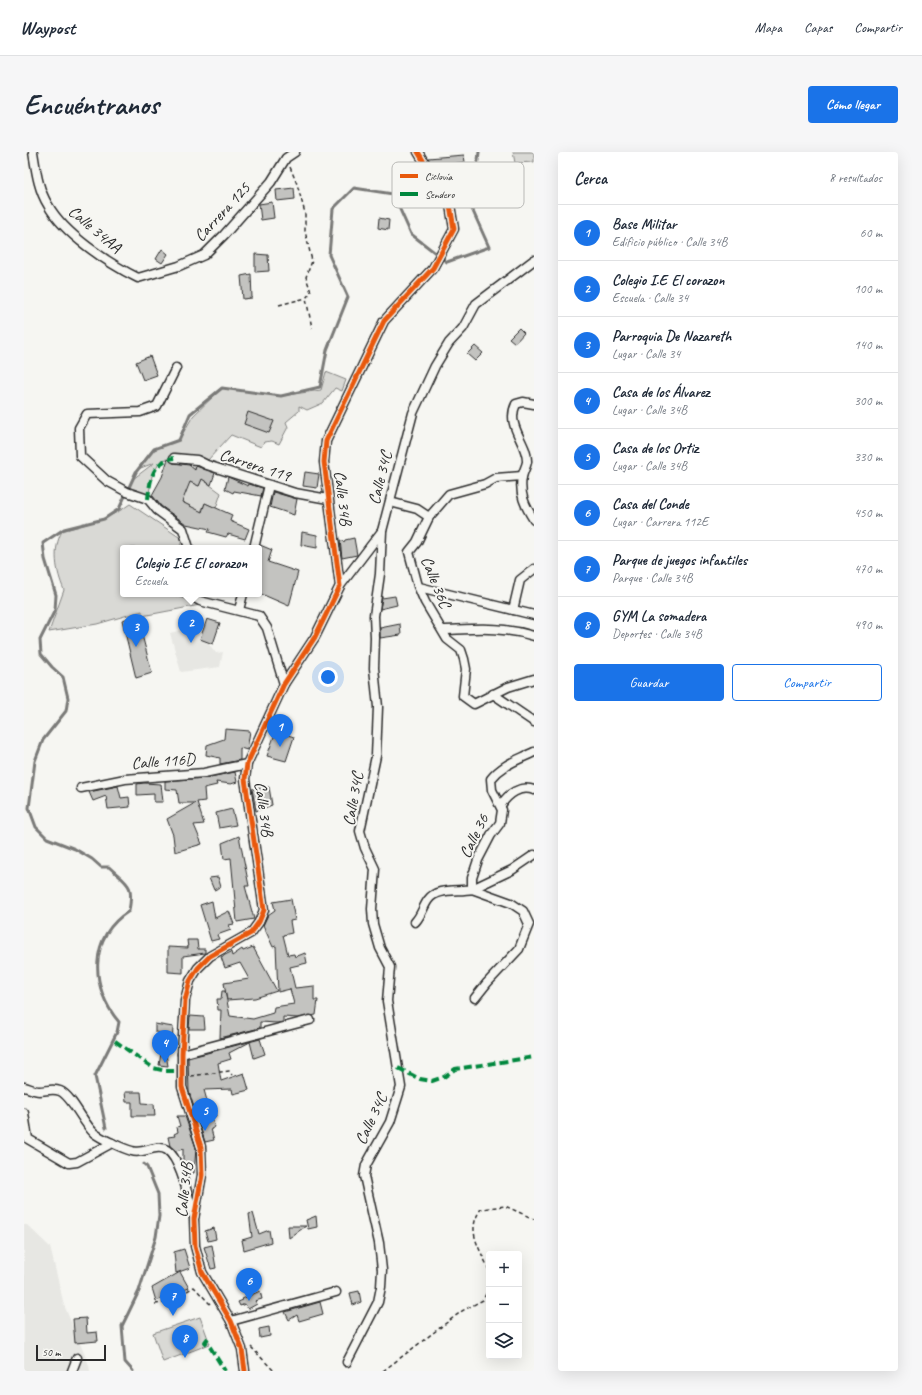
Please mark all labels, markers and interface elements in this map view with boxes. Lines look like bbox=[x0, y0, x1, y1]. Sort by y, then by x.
text: Waypost bbox=[20, 16, 75, 40]
text: Mapa bbox=[755, 19, 782, 36]
text: Capas bbox=[804, 19, 832, 36]
text: Compartir bbox=[854, 19, 902, 36]
button: Cómo llegar bbox=[808, 86, 898, 123]
text: Encuéntranos bbox=[24, 87, 159, 122]
legend bbox=[392, 162, 524, 208]
text: Cerca bbox=[574, 168, 607, 189]
text: Ciclovía bbox=[425, 169, 454, 183]
text: 8 resultados bbox=[829, 170, 882, 186]
street label: Carrera 125 bbox=[189, 177, 256, 246]
text: Sendero bbox=[425, 187, 456, 201]
street label: Calle 34AA bbox=[64, 201, 126, 258]
text: Base Militar bbox=[612, 215, 676, 234]
text: 1 bbox=[584, 225, 590, 241]
text: 60 m bbox=[860, 225, 882, 241]
text: Edificio público · Calle 34B bbox=[612, 234, 727, 250]
text: Colegio I.E El corazon bbox=[612, 271, 724, 290]
text: 2 bbox=[584, 281, 590, 297]
text: 100 m bbox=[854, 281, 882, 297]
text: Escuela · Calle 34 bbox=[612, 290, 688, 306]
text: Parroquia De Nazareth bbox=[612, 327, 731, 346]
text: 3 bbox=[584, 337, 590, 353]
text: 140 m bbox=[854, 337, 882, 353]
text: Lugar · Calle 34 bbox=[612, 346, 680, 362]
text: Casa de los Álvarez bbox=[612, 383, 710, 402]
text: 4 bbox=[584, 393, 590, 409]
text: 300 m bbox=[854, 393, 882, 409]
text: Lugar · Calle 34B bbox=[612, 402, 687, 418]
text: Casa de los Ortiz bbox=[612, 439, 698, 458]
street label: Carrera 119 bbox=[217, 444, 294, 487]
street label: Calle 34C bbox=[363, 447, 397, 507]
text: 5 bbox=[584, 449, 590, 465]
text: 330 m bbox=[854, 449, 882, 465]
text: Lugar · Calle 34B bbox=[612, 458, 687, 474]
street label: Calle 34B bbox=[329, 469, 357, 528]
text: Casa del Conde bbox=[612, 495, 689, 514]
text: 6 bbox=[584, 505, 590, 521]
text: 450 m bbox=[854, 505, 882, 521]
text: Lugar · Carrera 112E bbox=[612, 514, 708, 530]
popup bbox=[120, 545, 262, 597]
text: Parque de juegos infantiles bbox=[612, 551, 747, 570]
street label: Calle 36C bbox=[416, 553, 457, 613]
text: Colegio I.E El corazon bbox=[135, 554, 247, 573]
text: 7 bbox=[584, 561, 590, 577]
text: 470 m bbox=[854, 561, 882, 577]
text: Parque · Calle 34B bbox=[612, 570, 693, 586]
text: Escuela bbox=[135, 573, 167, 589]
text: GYM La somadera bbox=[612, 607, 706, 626]
pin: 2 bbox=[178, 610, 204, 643]
pin: 3 bbox=[123, 614, 149, 647]
text: 8 bbox=[584, 617, 590, 633]
text: 490 m bbox=[854, 617, 882, 633]
text: Deportes · Calle 34B bbox=[612, 626, 702, 642]
button: Guardar bbox=[574, 664, 724, 701]
button: Compartir bbox=[732, 664, 882, 701]
your location bbox=[318, 667, 338, 687]
pin: 1 bbox=[267, 714, 293, 747]
street label: Calle 116D bbox=[131, 748, 198, 774]
street label: Calle 34C bbox=[338, 769, 368, 827]
street label: Calle 34B bbox=[250, 780, 278, 839]
street label: Calle 36 bbox=[454, 809, 494, 861]
pin: 4 bbox=[152, 1030, 178, 1063]
street label: Calle 34C bbox=[350, 1088, 393, 1148]
pin: 5 bbox=[192, 1098, 218, 1131]
street label: Calle 34B bbox=[171, 1160, 197, 1218]
map controls bbox=[486, 1251, 522, 1359]
button: + bbox=[486, 1251, 522, 1287]
pin: 6 bbox=[236, 1268, 262, 1301]
pin: 7 bbox=[160, 1283, 186, 1316]
button: − bbox=[486, 1287, 522, 1323]
button: layers bbox=[486, 1323, 522, 1359]
pin: 8 bbox=[172, 1325, 198, 1358]
scale bar bbox=[36, 1343, 106, 1362]
text: 50 m bbox=[42, 1345, 61, 1359]

